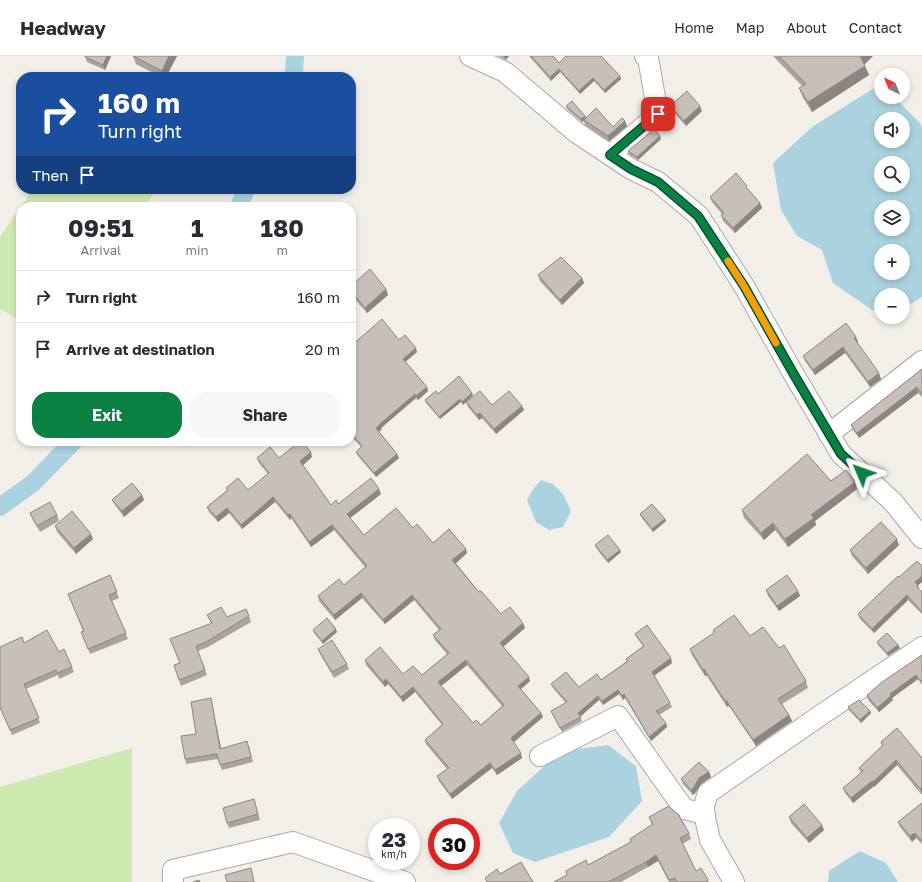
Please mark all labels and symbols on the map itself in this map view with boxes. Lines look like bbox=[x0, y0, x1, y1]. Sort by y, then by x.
north arrow bbox=[874, 68, 910, 104]
pin bbox=[641, 97, 675, 131]
position arrow bbox=[841, 452, 883, 494]
speed limit sign: 30 bbox=[428, 818, 480, 870]

